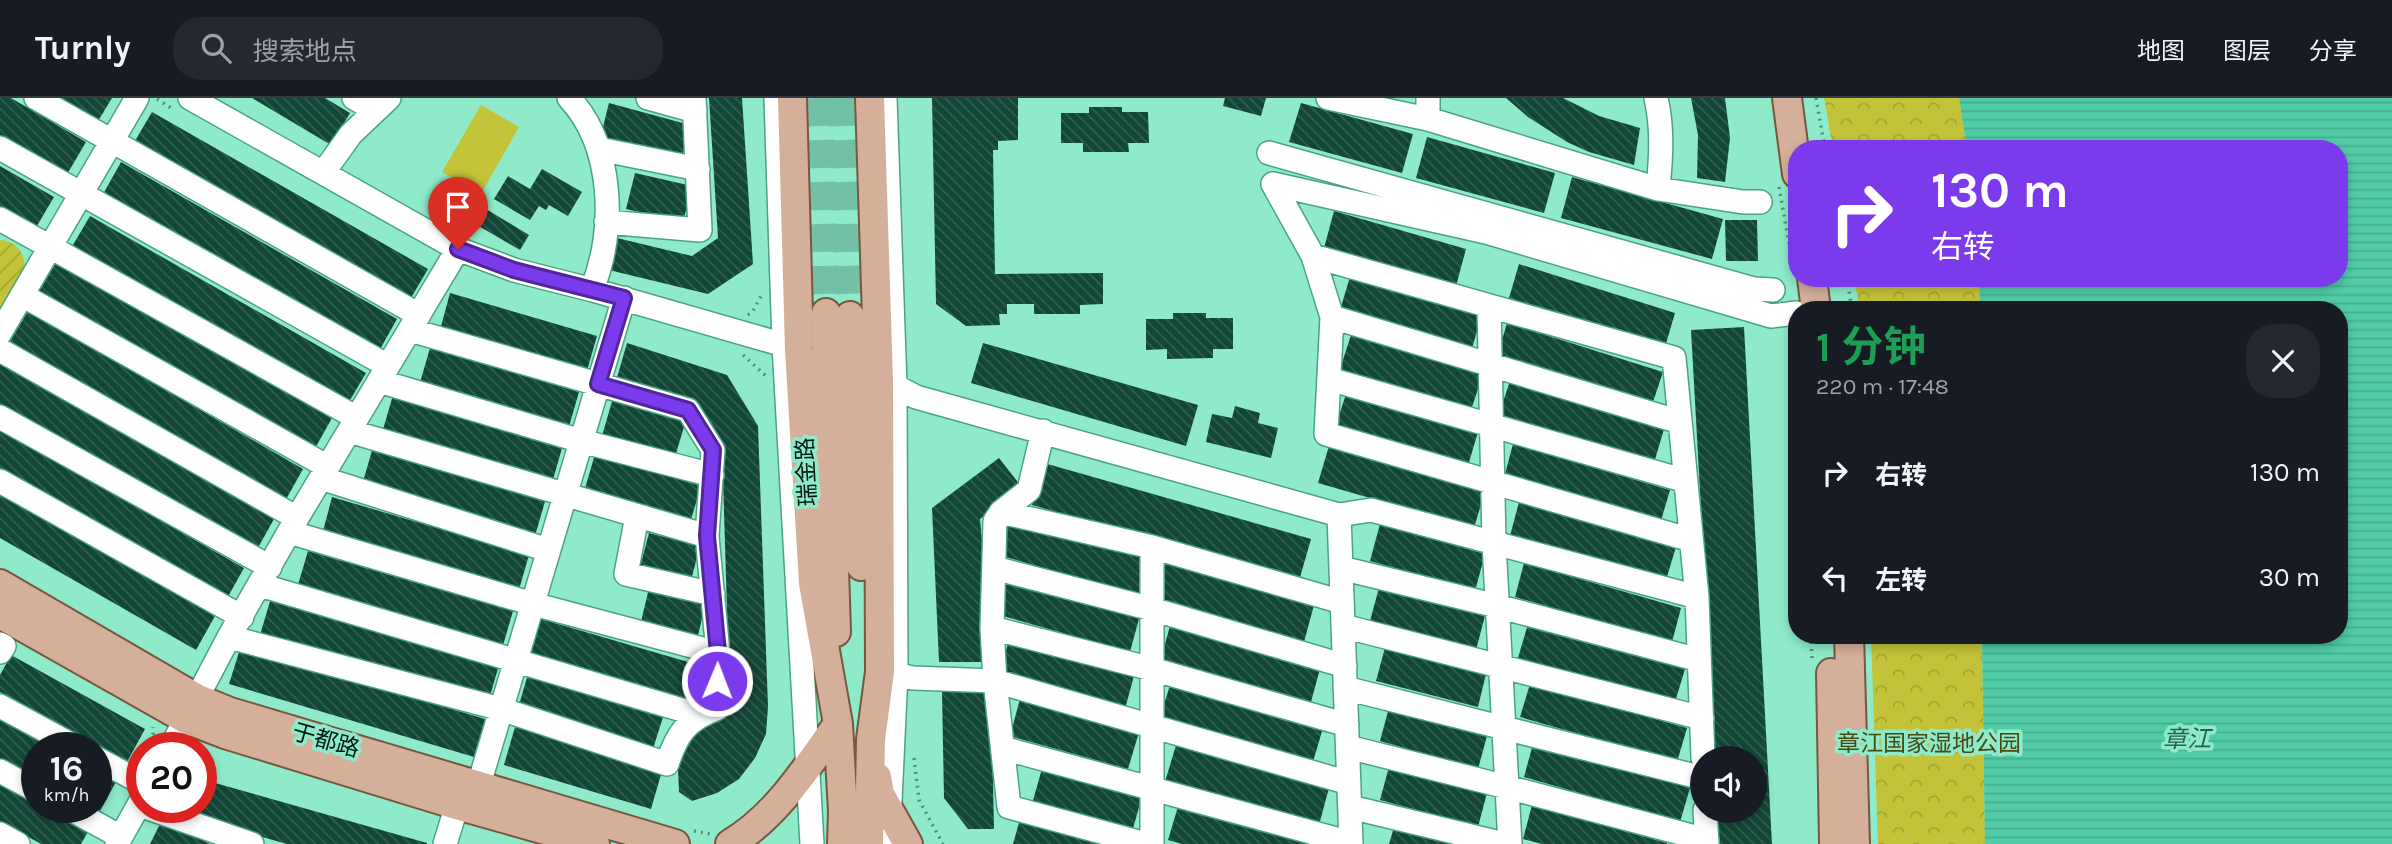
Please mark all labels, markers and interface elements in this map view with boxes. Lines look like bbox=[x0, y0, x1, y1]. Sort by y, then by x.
search box bbox=[173, 17, 663, 80]
text: Turnly bbox=[35, 29, 131, 67]
icon: search bbox=[197, 29, 235, 67]
text: 搜索地点 bbox=[253, 36, 357, 67]
text: 地图 bbox=[2137, 37, 2185, 65]
text: 图层 bbox=[2223, 37, 2271, 65]
text: 分享 bbox=[2309, 37, 2357, 65]
text: 130 m bbox=[1931, 162, 2069, 219]
icon: right bbox=[1816, 168, 1907, 259]
pin bbox=[428, 177, 488, 249]
icon: arrive bbox=[439, 188, 477, 226]
text: 右转 bbox=[1931, 229, 1995, 266]
text: 1 分钟 bbox=[1816, 322, 1926, 372]
button: close bbox=[2246, 324, 2320, 398]
text: 220 m · 17:48 bbox=[1816, 373, 1949, 400]
street label: 瑞金路 bbox=[791, 437, 822, 507]
icon: right bbox=[1816, 454, 1854, 492]
text: 130 m bbox=[2250, 457, 2320, 488]
text: 右转 bbox=[1875, 460, 1927, 491]
icon: left bbox=[1816, 559, 1854, 597]
text: 30 m bbox=[2259, 562, 2320, 593]
text: 左转 bbox=[1875, 565, 1927, 596]
position arrow bbox=[680, 644, 754, 718]
street label: 于都路 bbox=[289, 718, 363, 763]
water label: 章江 bbox=[2163, 725, 2214, 753]
park label: 章江国家湿地公园 bbox=[1837, 730, 2021, 757]
speed limit sign: 20 bbox=[126, 732, 217, 823]
map controls bbox=[1690, 746, 1767, 823]
button: sound bbox=[1690, 746, 1767, 823]
text: 16 bbox=[50, 748, 83, 789]
text: km/h bbox=[44, 784, 89, 806]

